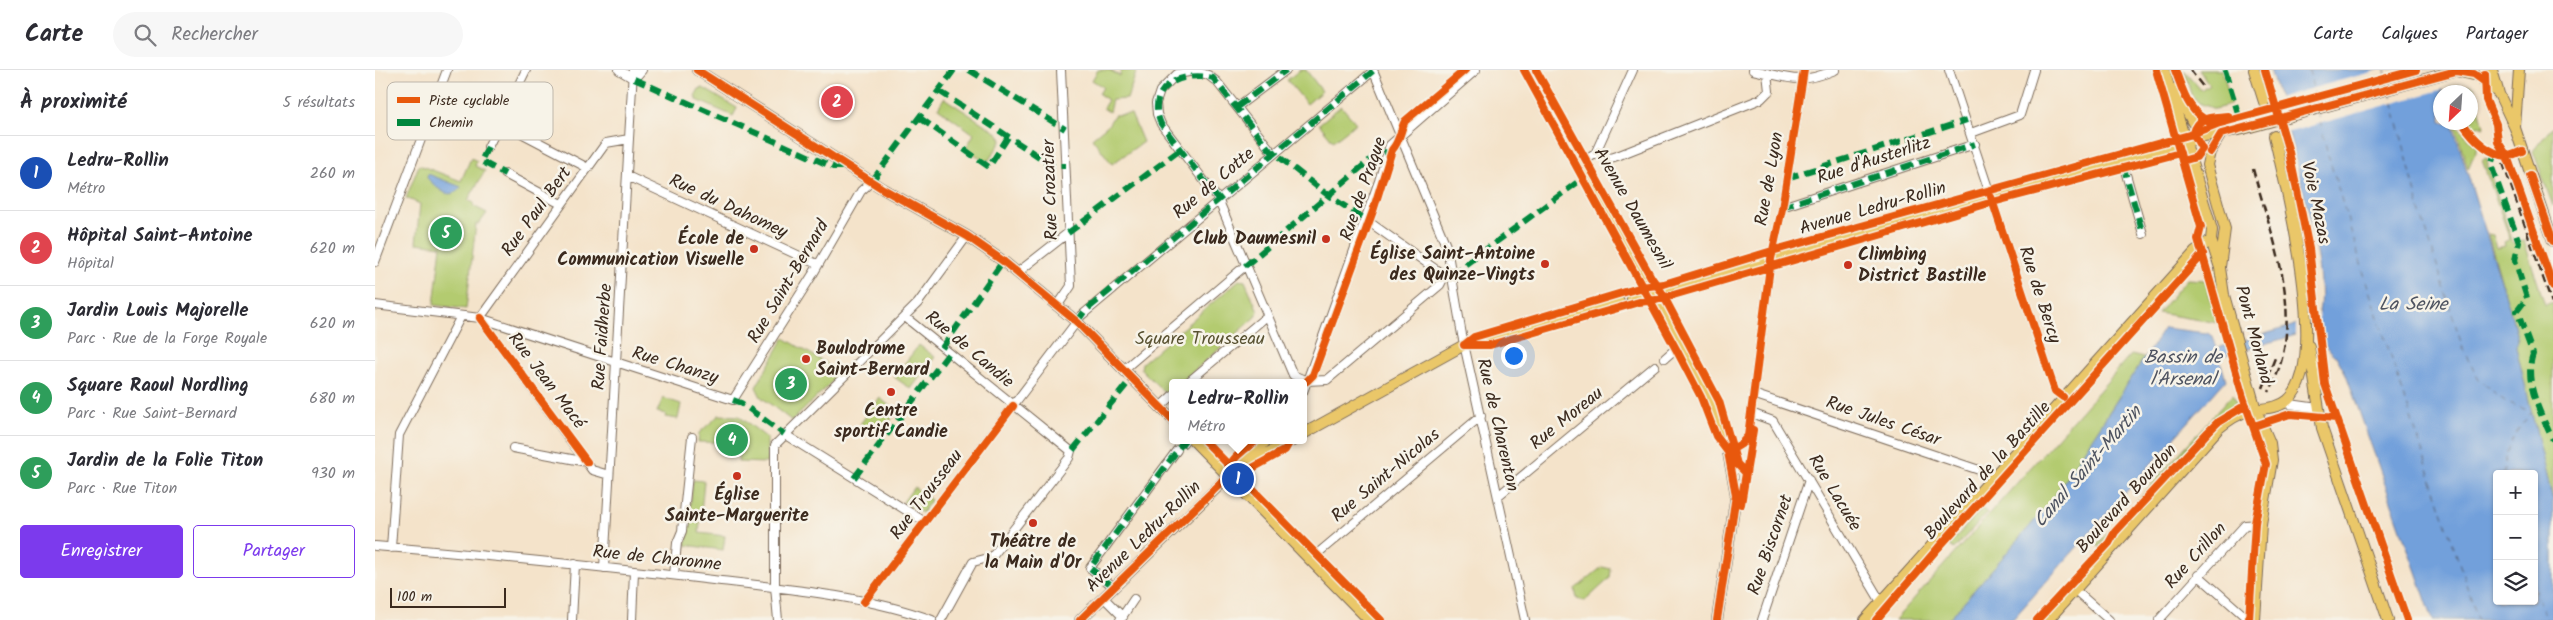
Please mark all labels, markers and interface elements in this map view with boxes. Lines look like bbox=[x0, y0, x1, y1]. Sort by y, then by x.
search box bbox=[113, 12, 463, 57]
text: Carte bbox=[25, 15, 83, 54]
text: Rechercher bbox=[171, 20, 258, 50]
text: Carte bbox=[2313, 20, 2353, 49]
text: Calques bbox=[2381, 20, 2438, 49]
text: Partager bbox=[2466, 20, 2528, 49]
icon: search bbox=[131, 21, 159, 49]
legend bbox=[387, 82, 553, 140]
pin: 2 bbox=[821, 83, 853, 121]
north arrow bbox=[2433, 85, 2478, 130]
text: À proximité bbox=[20, 86, 127, 119]
text: 5 résultats bbox=[283, 90, 355, 115]
text: Piste cyclable bbox=[429, 90, 510, 112]
text: Chemin bbox=[429, 112, 473, 134]
street label: Rue d'Austerlitz bbox=[1813, 129, 1935, 193]
street label: Rue de Lyon bbox=[1747, 130, 1793, 228]
street label: Rue de Prague bbox=[1333, 133, 1395, 245]
street label: Rue Crozatier bbox=[1035, 138, 1067, 241]
street label: Rue de Cotte bbox=[1166, 141, 1262, 227]
street label: Avenue Daumesnil bbox=[1585, 142, 1679, 276]
text: Ledru-Rollin bbox=[67, 146, 169, 176]
street label: Voie Mazas bbox=[2292, 159, 2338, 247]
street label: Rue Paul Bert bbox=[494, 160, 580, 263]
text: 1 bbox=[34, 161, 38, 186]
text: 260 m bbox=[310, 161, 355, 186]
street label: Rue du Dahomey bbox=[664, 167, 793, 247]
street label: Avenue Ledru-Rollin bbox=[1796, 174, 1950, 244]
text: Métro bbox=[67, 176, 105, 201]
pin: 5 bbox=[430, 214, 462, 252]
street label: Rue Saint-Bernard bbox=[740, 214, 838, 350]
text: Hôpital Saint-Antoine bbox=[67, 221, 253, 251]
place label: École de Communication Visuelle bbox=[557, 225, 744, 275]
place label: Club Daumesnil bbox=[1193, 225, 1316, 254]
marker: Club Daumesnil bbox=[1320, 233, 1332, 245]
text: 2 bbox=[31, 236, 41, 261]
text: 620 m bbox=[310, 236, 355, 261]
place label: Église Saint-Antoine des Quinze-Vingts bbox=[1370, 240, 1536, 290]
place label: Climbing District Bastille bbox=[1858, 241, 1986, 291]
marker: École de Communication Visuelle bbox=[748, 243, 760, 255]
street label: Rue de Bercy bbox=[2010, 243, 2069, 348]
text: Hôpital bbox=[67, 251, 114, 276]
marker: Église Saint-Antoine des Quinze-Vingts bbox=[1539, 258, 1551, 270]
marker: Climbing District Bastille bbox=[1842, 259, 1854, 271]
street label: Pont Morland bbox=[2226, 282, 2280, 389]
street label: Rue Faidherbe bbox=[585, 283, 621, 391]
water label: La Seine bbox=[2379, 290, 2450, 320]
text: Jardin Louis Majorelle bbox=[67, 296, 248, 326]
street label: Rue de Candie bbox=[918, 304, 1020, 396]
text: 3 bbox=[32, 311, 40, 336]
text: 620 m bbox=[310, 311, 355, 336]
park label: Square Trousseau bbox=[1135, 325, 1265, 354]
text: Parc · Rue de la Forge Royale bbox=[67, 326, 267, 351]
street label: Rue Jean Macé bbox=[500, 326, 593, 436]
place label: Boulodrome Saint-Bernard bbox=[816, 335, 930, 385]
street label: Rue Chanzy bbox=[628, 339, 722, 393]
your location bbox=[1501, 343, 1527, 369]
water label: Bassin de l'Arsenal bbox=[2144, 343, 2224, 395]
marker: Boulodrome Saint-Bernard bbox=[800, 353, 812, 365]
street label: Rue de Charenton bbox=[1468, 355, 1526, 495]
pin: 3 bbox=[775, 365, 807, 403]
text: Square Raoul Nordling bbox=[67, 371, 249, 401]
popup bbox=[1169, 379, 1307, 444]
street label: Rue Moreau bbox=[1524, 380, 1611, 458]
text: Ledru-Rollin bbox=[1187, 384, 1289, 414]
text: 4 bbox=[32, 386, 40, 411]
text: 680 m bbox=[309, 386, 355, 411]
marker: Centre sportif Candie bbox=[885, 386, 897, 398]
street label: Rue Jules César bbox=[1822, 389, 1945, 456]
street label: Boulevard de la Bastille bbox=[1917, 395, 2059, 547]
place label: Centre sportif Candie bbox=[834, 397, 948, 447]
water label: Canal Saint-Martin bbox=[2026, 398, 2151, 535]
text: Parc · Rue Saint-Bernard bbox=[67, 401, 237, 426]
text: Métro bbox=[1187, 414, 1226, 439]
pin: 4 bbox=[716, 421, 748, 459]
street label: Rue Saint-Nicolas bbox=[1325, 421, 1447, 530]
street label: Boulevard Bourdon bbox=[2069, 437, 2185, 561]
street label: Rue Trousseau bbox=[883, 443, 971, 547]
text: Jardin de la Folie Titon bbox=[67, 446, 263, 476]
street label: Rue Lacuée bbox=[1800, 449, 1868, 537]
pin: 1 bbox=[1222, 460, 1254, 498]
text: 5 bbox=[32, 461, 40, 486]
text: 930 m bbox=[311, 461, 355, 486]
marker: Église Sainte-Marguerite bbox=[731, 470, 743, 482]
map controls bbox=[2493, 470, 2538, 605]
button: + bbox=[2493, 470, 2538, 515]
street label: Avenue Ledru-Rollin bbox=[1079, 474, 1209, 600]
text: Parc · Rue Titon bbox=[67, 476, 177, 501]
place label: Église Sainte-Marguerite bbox=[665, 481, 809, 531]
street label: Rue Biscornet bbox=[1740, 490, 1802, 599]
button: − bbox=[2493, 515, 2538, 560]
street label: Rue Crillon bbox=[2158, 516, 2234, 596]
marker: Théâtre de la Main d'Or bbox=[1027, 517, 1039, 529]
button: Enregistrer bbox=[20, 525, 183, 578]
button: Partager bbox=[193, 525, 355, 578]
place label: Théâtre de la Main d'Or bbox=[985, 528, 1083, 578]
street label: Rue de Charonne bbox=[591, 538, 723, 580]
button: layers bbox=[2493, 560, 2538, 605]
scale bar bbox=[390, 585, 506, 608]
text: 100 m bbox=[397, 586, 432, 608]

